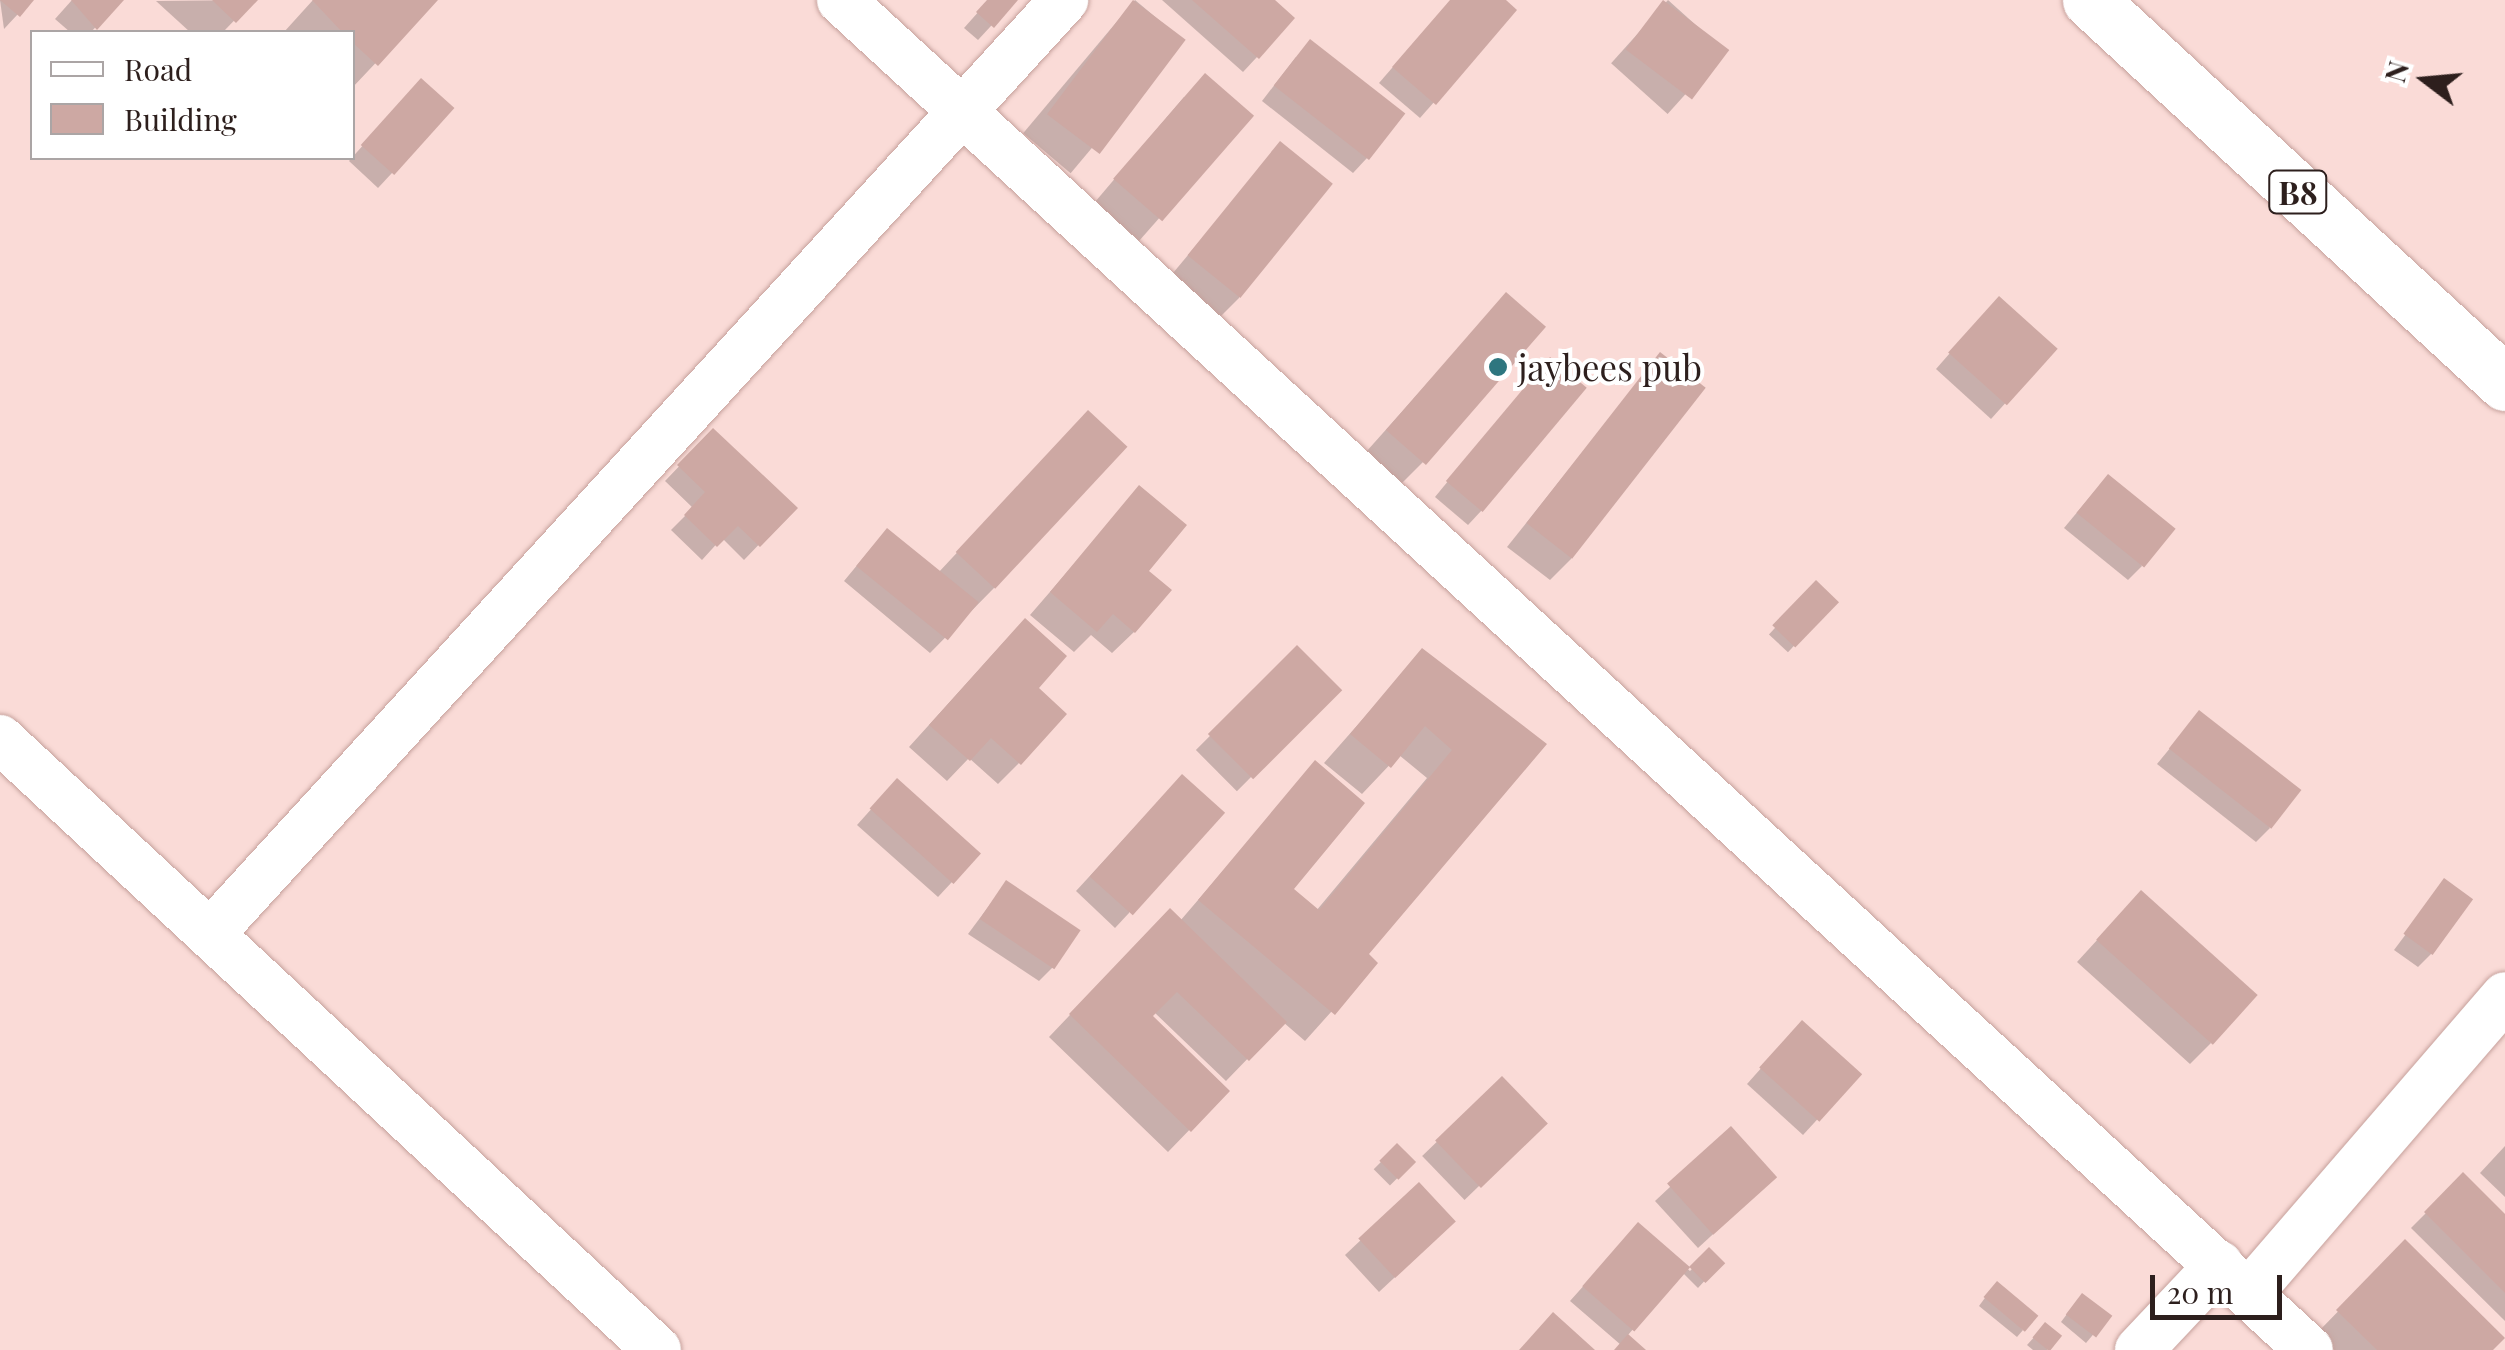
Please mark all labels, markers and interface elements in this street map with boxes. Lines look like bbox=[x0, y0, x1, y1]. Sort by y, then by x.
legend bbox=[30, 30, 355, 160]
north arrow bbox=[2375, 30, 2475, 130]
text: Road bbox=[124, 49, 192, 89]
text: N bbox=[2375, 57, 2416, 86]
text: Building bbox=[124, 99, 237, 139]
road number: B8 bbox=[2268, 165, 2328, 219]
place label: jaybees pub bbox=[1518, 346, 1702, 388]
marker: jaybees pub bbox=[1487, 356, 1509, 378]
scale bar bbox=[2155, 1255, 2288, 1317]
text: 20 m bbox=[2167, 1272, 2233, 1312]

